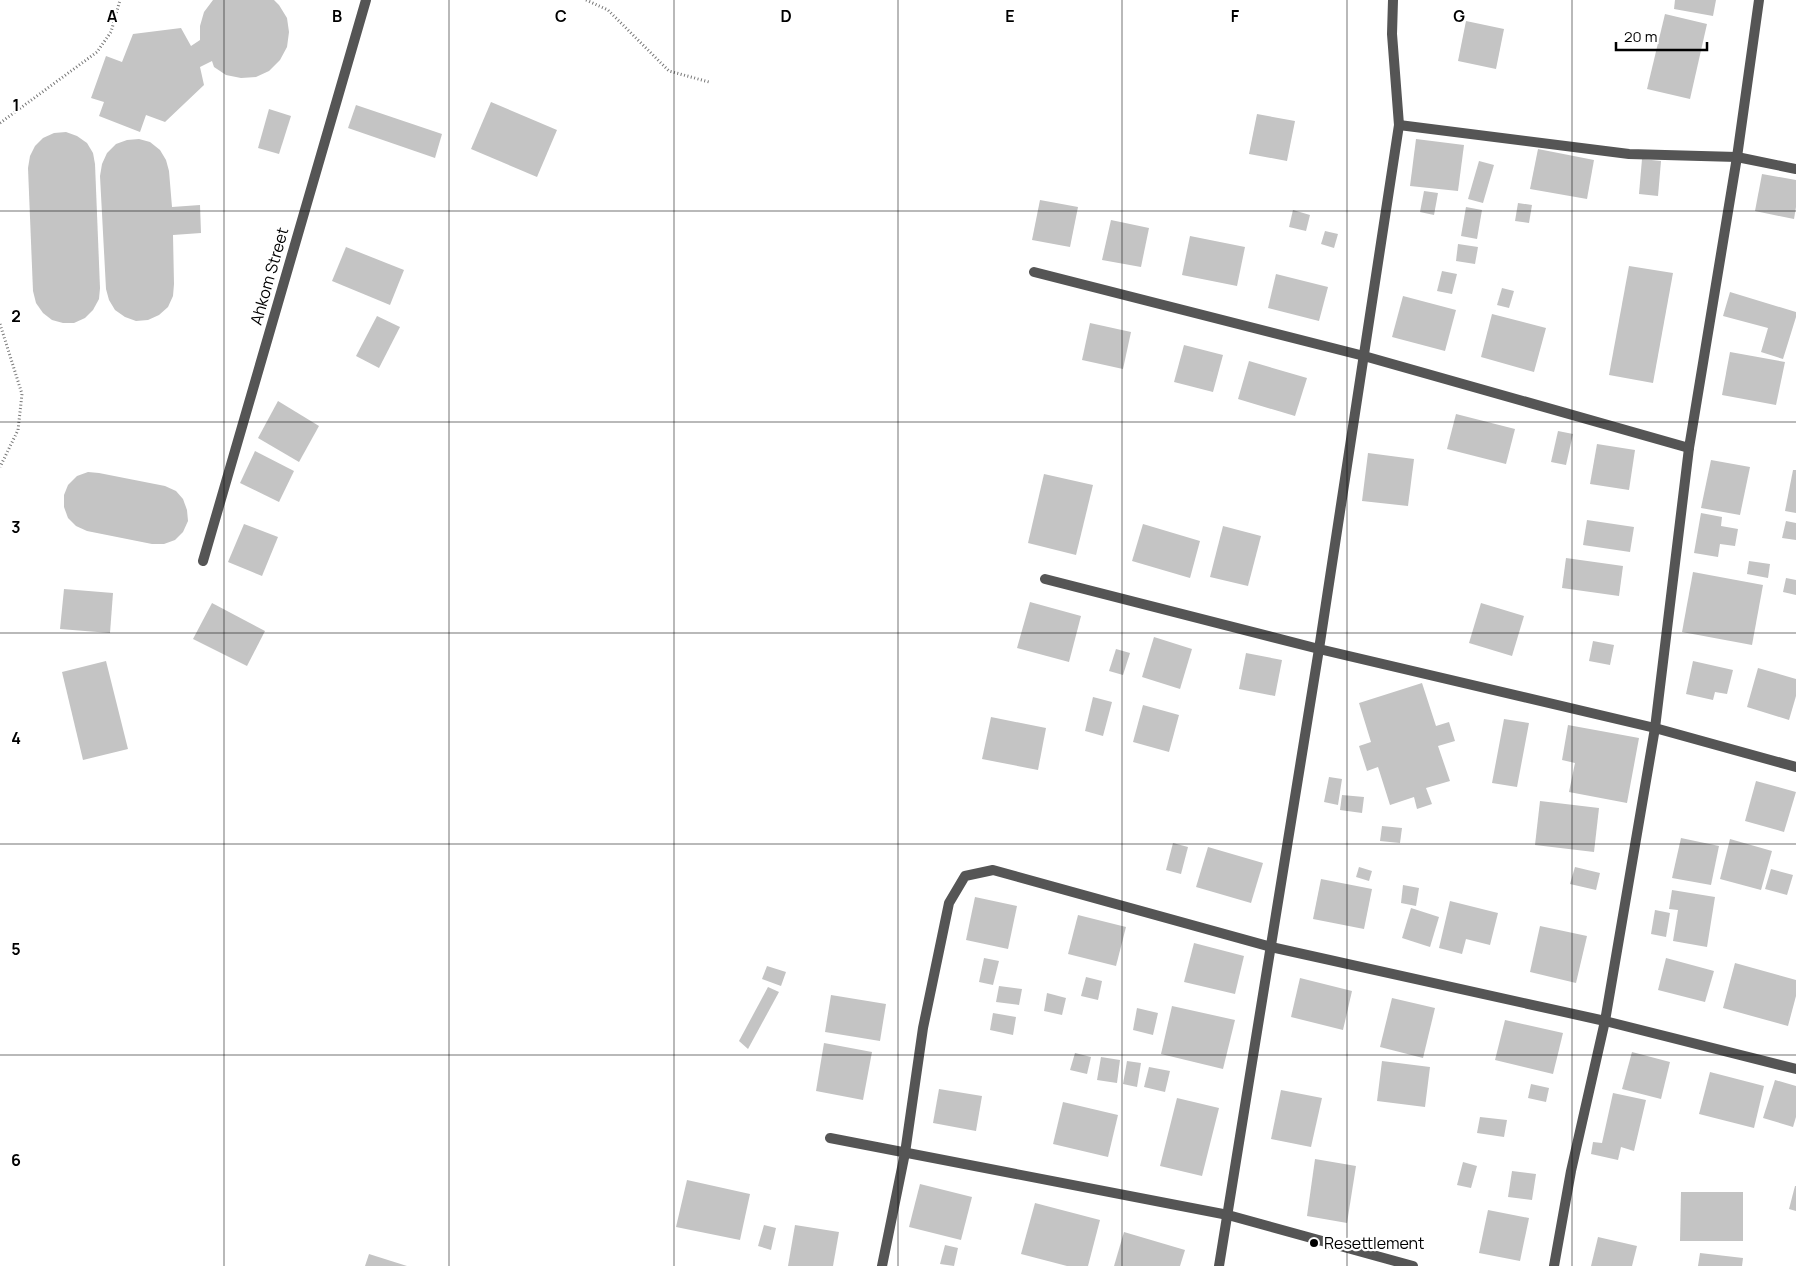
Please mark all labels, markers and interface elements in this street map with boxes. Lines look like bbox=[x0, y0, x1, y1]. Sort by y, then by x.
text: A bbox=[107, 5, 118, 27]
text: B bbox=[332, 5, 342, 27]
text: C bbox=[555, 5, 567, 27]
text: D bbox=[780, 5, 792, 27]
text: E bbox=[1005, 5, 1015, 27]
text: F bbox=[1231, 5, 1240, 27]
text: G bbox=[1453, 5, 1465, 27]
scale bar bbox=[1616, 20, 1707, 52]
text: 20 m bbox=[1624, 26, 1657, 47]
text: 1 bbox=[12, 94, 20, 116]
street label: Ahkom Street bbox=[245, 225, 293, 327]
text: 2 bbox=[11, 305, 21, 327]
text: 3 bbox=[11, 516, 21, 538]
text: 4 bbox=[11, 727, 21, 749]
text: 5 bbox=[11, 938, 21, 960]
text: 6 bbox=[11, 1149, 21, 1171]
place label: Resettlement bbox=[1324, 1232, 1424, 1254]
marker: Resettlement bbox=[1308, 1237, 1320, 1249]

